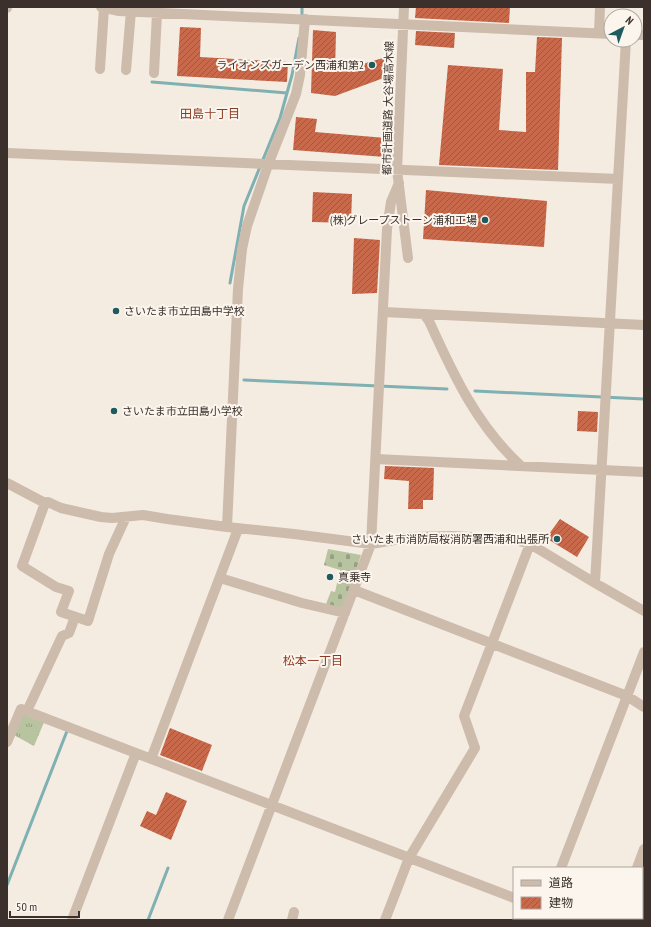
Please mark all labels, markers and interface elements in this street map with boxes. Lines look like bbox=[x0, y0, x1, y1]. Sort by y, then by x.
north arrow bbox=[603, 8, 643, 48]
text: N bbox=[623, 13, 636, 28]
street label: 都市計画道路 大谷場高木線 bbox=[380, 41, 396, 175]
place label: ライオンズガーデン西浦和第2 bbox=[216, 58, 364, 72]
marker: ライオンズガーデン西浦和第2 bbox=[367, 60, 377, 70]
district label: 田島十丁目 bbox=[180, 106, 240, 121]
place label: (株)グレープストーン浦和工場 bbox=[330, 213, 477, 227]
marker: (株)グレープストーン浦和工場 bbox=[480, 215, 490, 225]
place label: さいたま市立田島中学校 bbox=[124, 304, 245, 318]
marker: さいたま市立田島中学校 bbox=[111, 306, 121, 316]
place label: さいたま市立田島小学校 bbox=[122, 404, 243, 418]
marker: さいたま市立田島小学校 bbox=[109, 406, 119, 416]
place label: さいたま市消防局桜消防署西浦和出張所 bbox=[351, 532, 550, 546]
marker: さいたま市消防局桜消防署西浦和出張所 bbox=[552, 534, 562, 544]
place label: 真乗寺 bbox=[338, 570, 371, 584]
marker: 真乗寺 bbox=[325, 572, 335, 582]
district label: 松本一丁目 bbox=[283, 653, 343, 668]
legend bbox=[513, 867, 643, 919]
text: 道路 bbox=[549, 875, 573, 890]
scale bar bbox=[10, 893, 79, 919]
text: 建物 bbox=[549, 895, 573, 910]
text: 50 m bbox=[16, 899, 37, 914]

